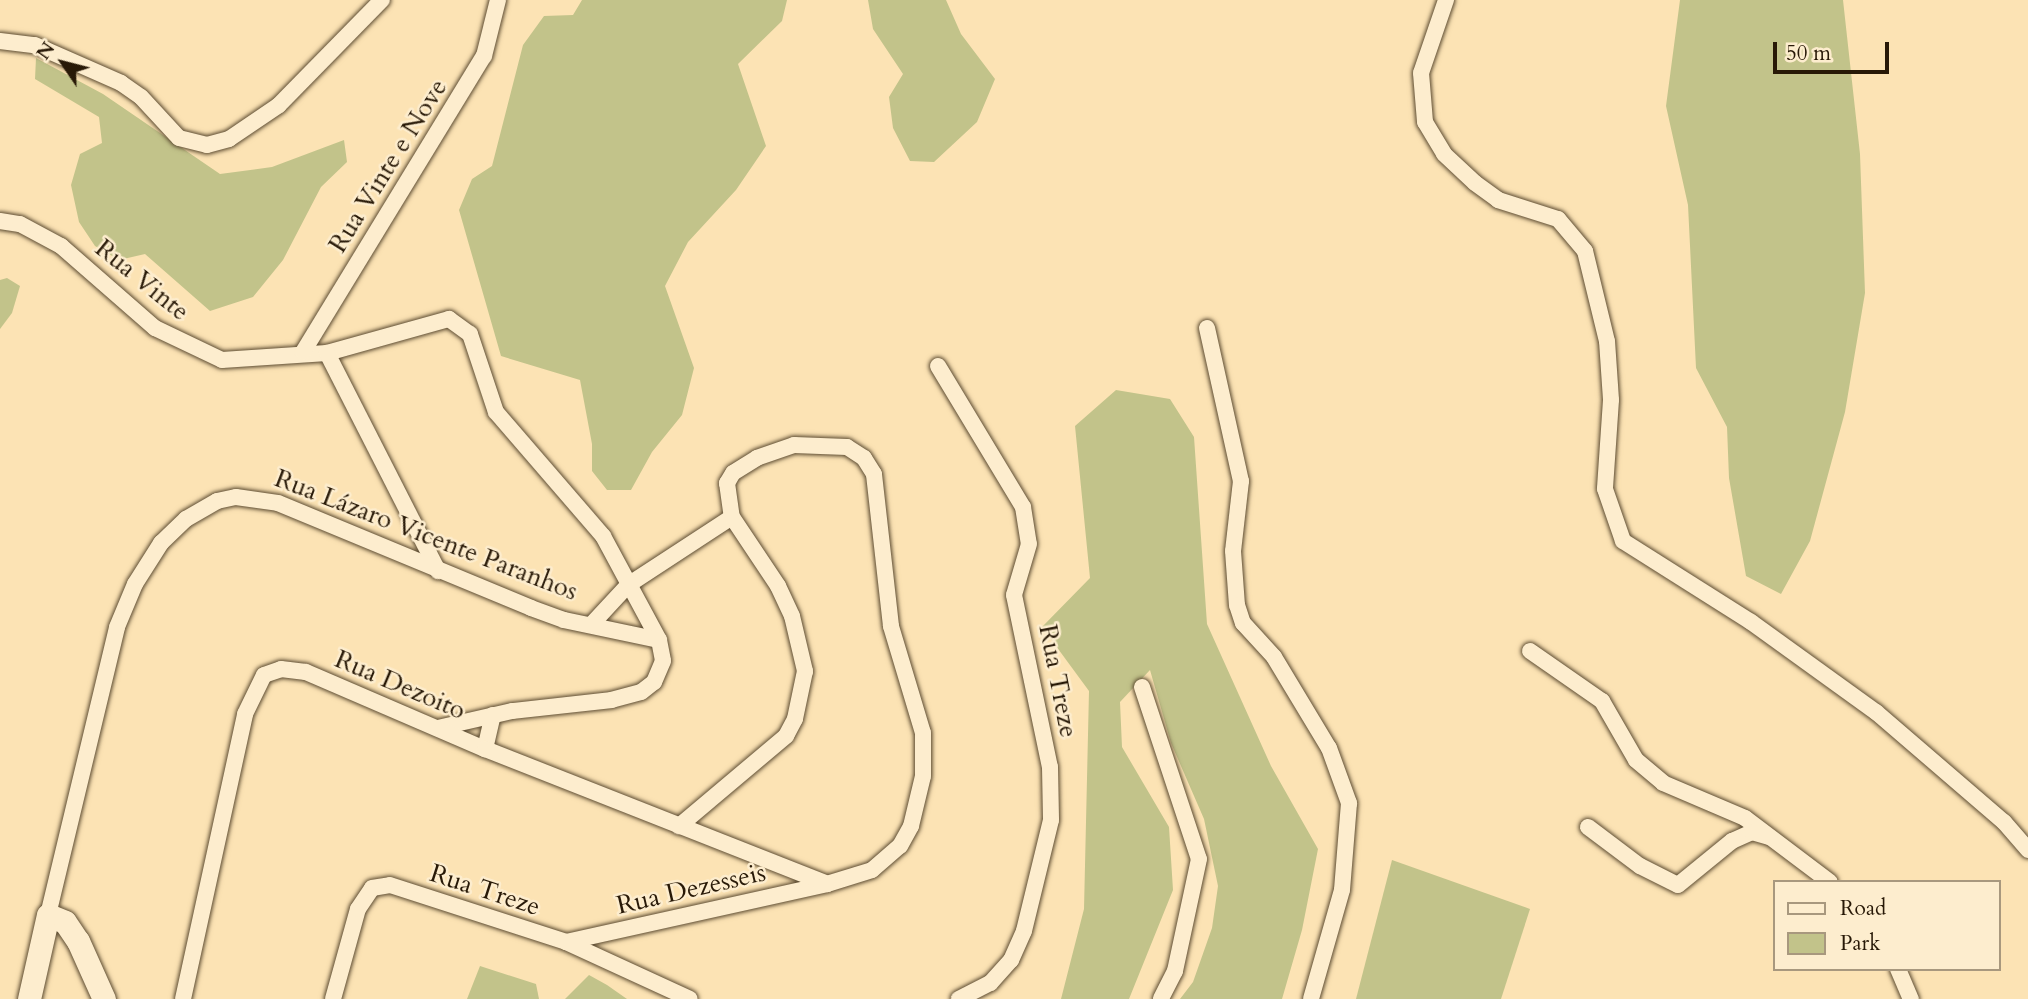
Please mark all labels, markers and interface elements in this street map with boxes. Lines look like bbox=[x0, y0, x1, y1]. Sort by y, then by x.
north arrow bbox=[28, 28, 98, 98]
scale bar bbox=[1776, 28, 1892, 72]
text: N bbox=[30, 37, 61, 65]
text: 50 m bbox=[1786, 39, 1831, 68]
street label: Rua Vinte e Nove bbox=[322, 73, 454, 259]
street label: Rua Vinte bbox=[89, 233, 195, 327]
street label: Rua Lázaro Vicente Paranhos bbox=[270, 463, 582, 607]
street label: Rua Treze bbox=[1032, 622, 1084, 740]
street label: Rua Dezoito bbox=[330, 644, 470, 726]
street label: Rua Dezesseis bbox=[613, 857, 769, 921]
street label: Rua Treze bbox=[426, 858, 544, 922]
legend bbox=[1772, 880, 2000, 971]
text: Road bbox=[1840, 894, 1886, 923]
text: Park bbox=[1840, 929, 1880, 958]

